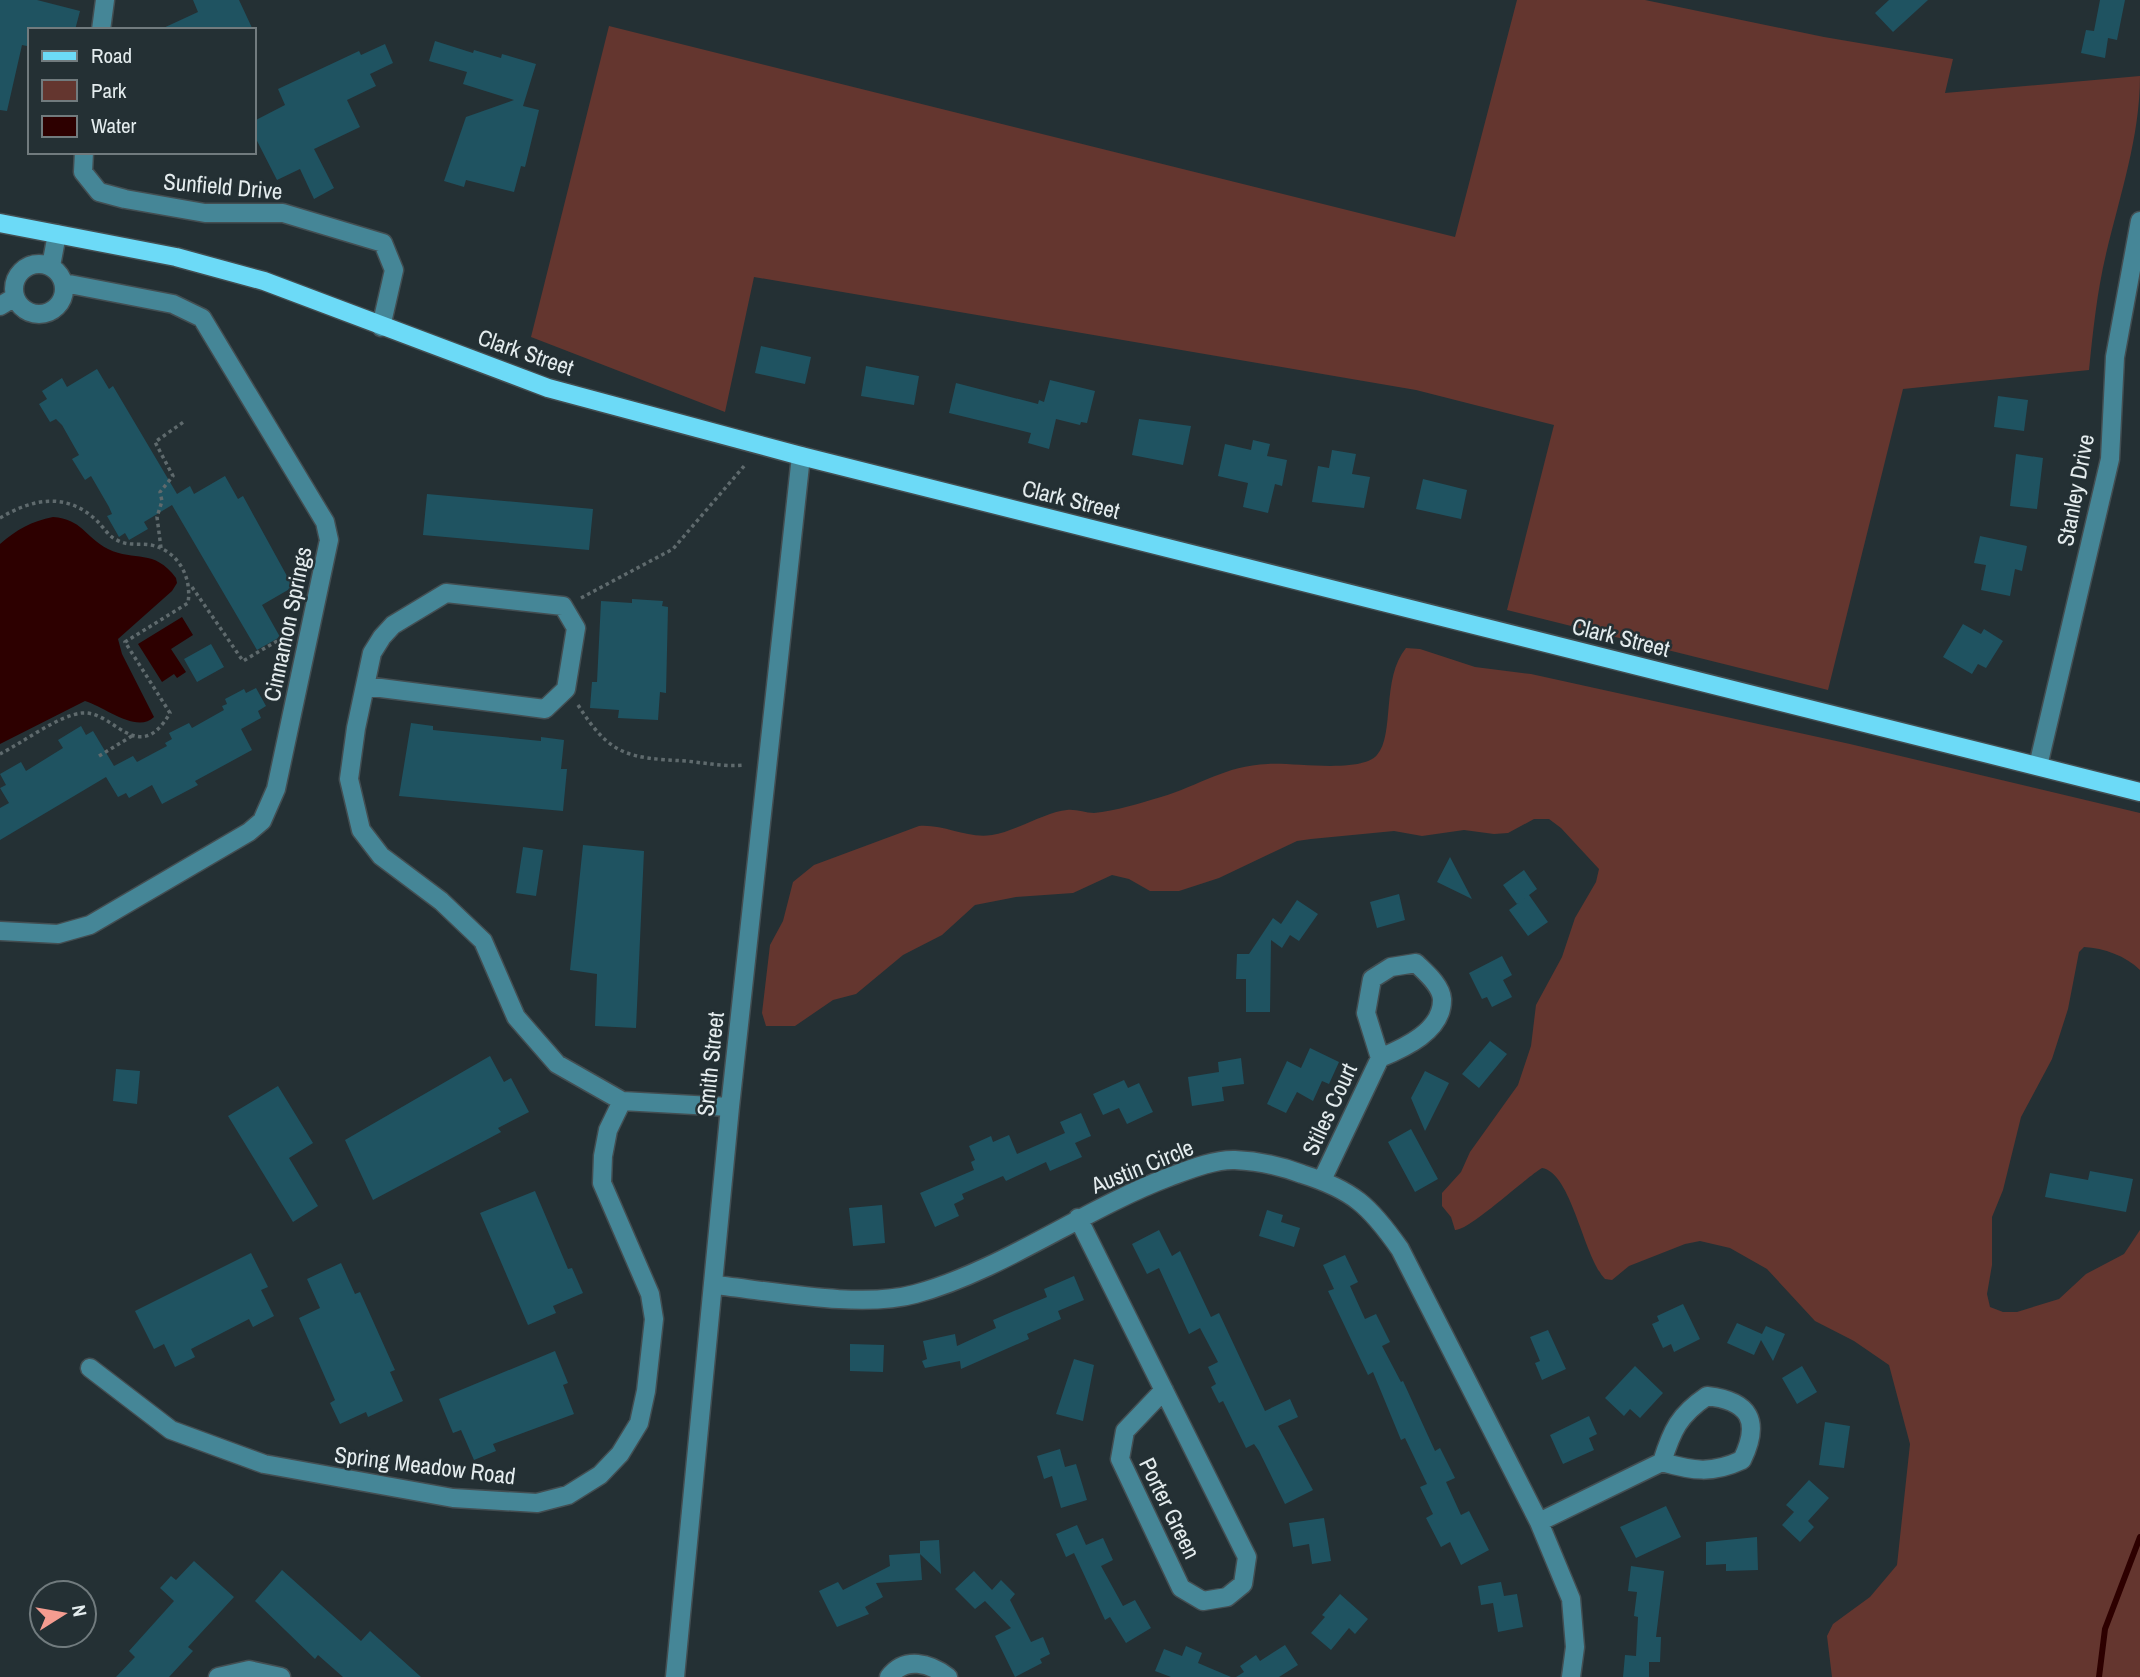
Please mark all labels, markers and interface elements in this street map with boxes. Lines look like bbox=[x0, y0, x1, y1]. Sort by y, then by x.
legend bbox=[28, 28, 256, 154]
text: Road bbox=[91, 41, 132, 70]
text: Park bbox=[91, 76, 127, 105]
text: Water bbox=[91, 111, 137, 140]
street label: Sunfield Drive bbox=[162, 165, 284, 207]
street label: Clark Street bbox=[474, 321, 578, 383]
street label: Stanley Drive bbox=[2049, 431, 2101, 549]
street label: Clark Street bbox=[1019, 472, 1123, 526]
street label: Cinnamon Springs bbox=[255, 544, 319, 704]
street label: Clark Street bbox=[1569, 610, 1673, 664]
street label: Smith Street bbox=[689, 1010, 731, 1118]
street label: Stiles Court bbox=[1294, 1058, 1364, 1160]
street label: Austin Circle bbox=[1085, 1131, 1198, 1201]
street label: Spring Meadow Road bbox=[333, 1438, 517, 1492]
street label: Porter Green bbox=[1132, 1452, 1208, 1564]
north arrow bbox=[28, 1579, 98, 1649]
text: N bbox=[66, 1603, 94, 1619]

